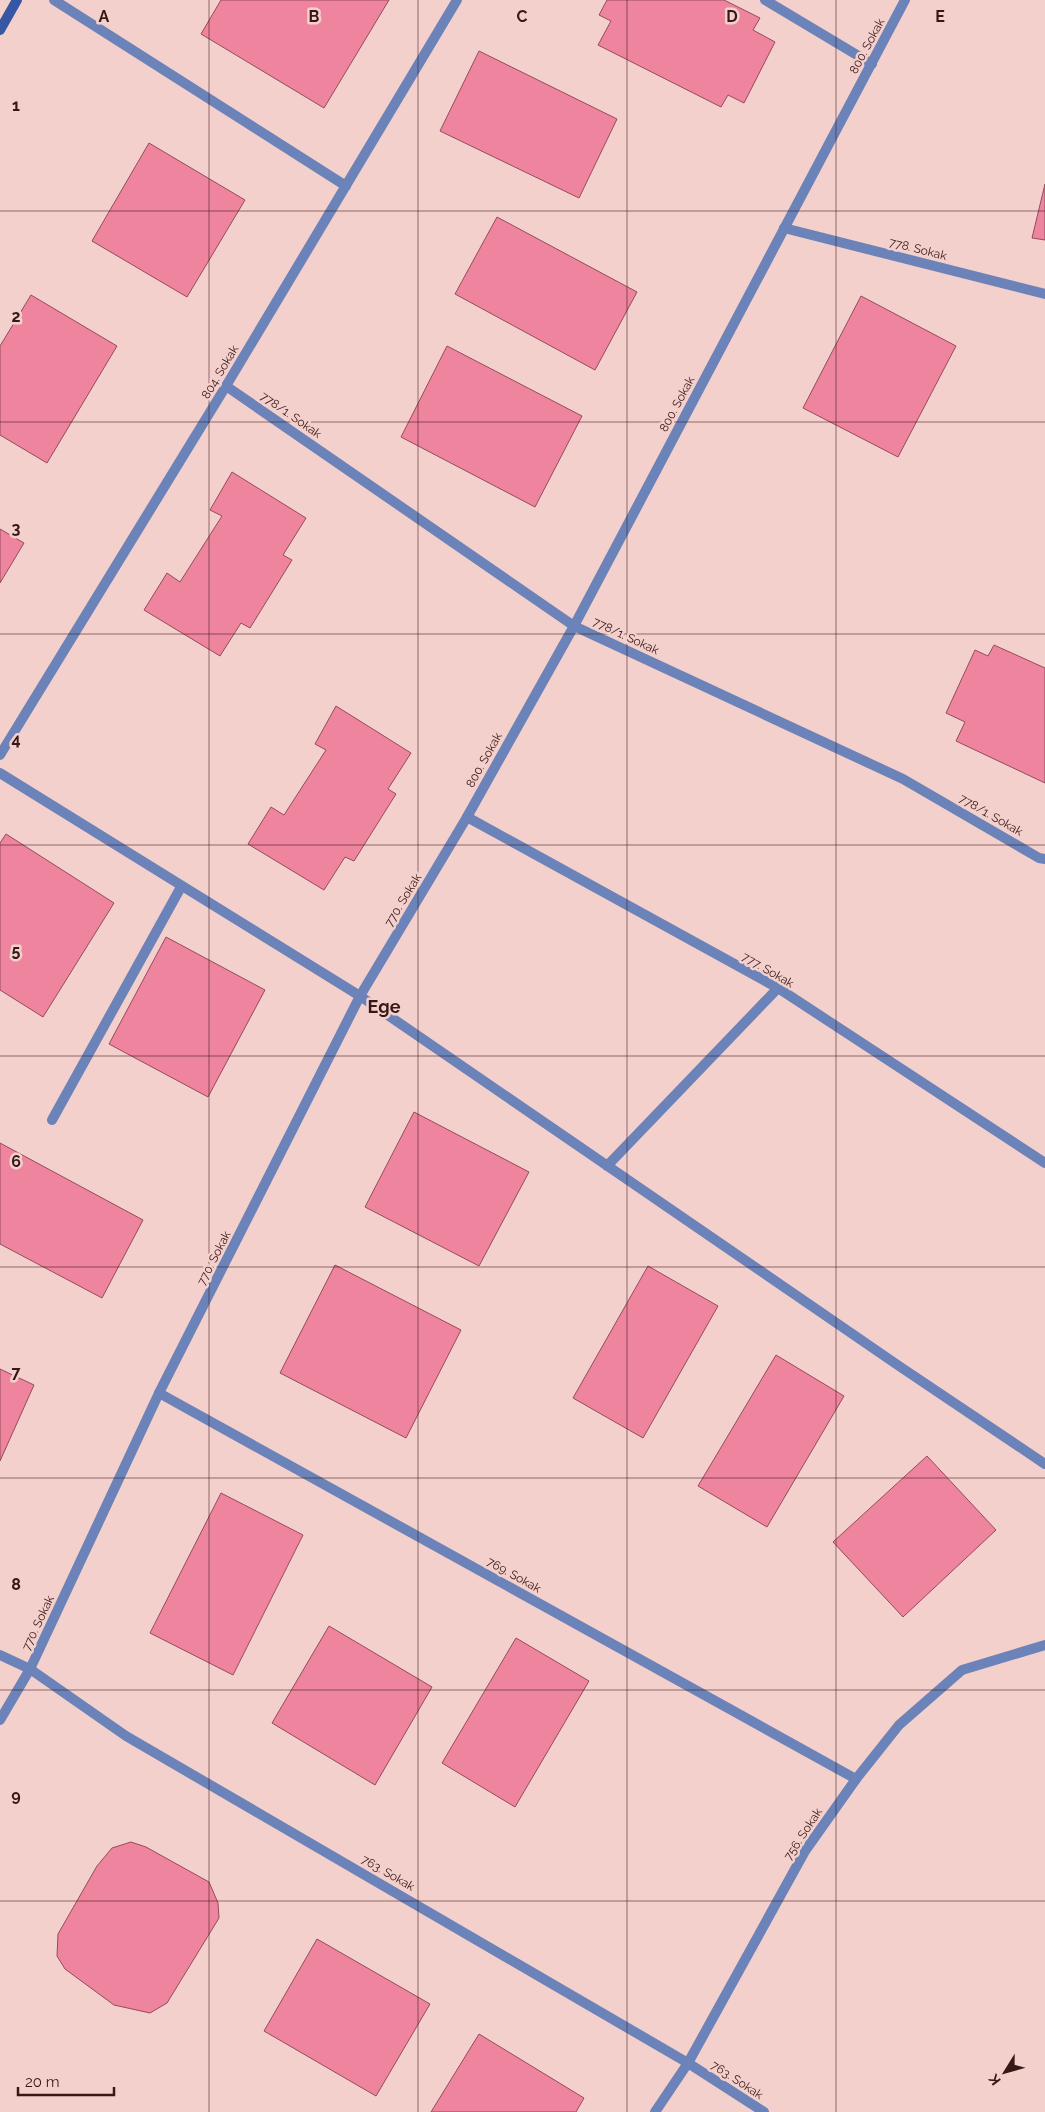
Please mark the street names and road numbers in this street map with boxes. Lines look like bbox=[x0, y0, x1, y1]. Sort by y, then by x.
street label: 800. Sokak bbox=[847, 15, 888, 76]
street label: 778. Sokak bbox=[888, 235, 949, 263]
street label: 804. Sokak bbox=[199, 342, 242, 401]
street label: 800. Sokak bbox=[657, 373, 698, 434]
street label: 778/1. Sokak bbox=[258, 389, 325, 441]
street label: 778/1. Sokak bbox=[591, 615, 662, 658]
street label: 800. Sokak bbox=[463, 729, 505, 790]
street label: 778/1. Sokak bbox=[957, 791, 1026, 839]
street label: 770. Sokak bbox=[382, 871, 425, 929]
street label: 777. Sokak bbox=[740, 950, 797, 991]
street label: 770. Sokak bbox=[194, 1228, 234, 1288]
street label: 769. Sokak bbox=[485, 1554, 544, 1596]
street label: 770. Sokak bbox=[19, 1593, 57, 1653]
street label: 756. Sokak bbox=[781, 1805, 825, 1863]
street label: 763. Sokak bbox=[359, 1852, 418, 1894]
street label: 763. Sokak bbox=[708, 2058, 766, 2102]

